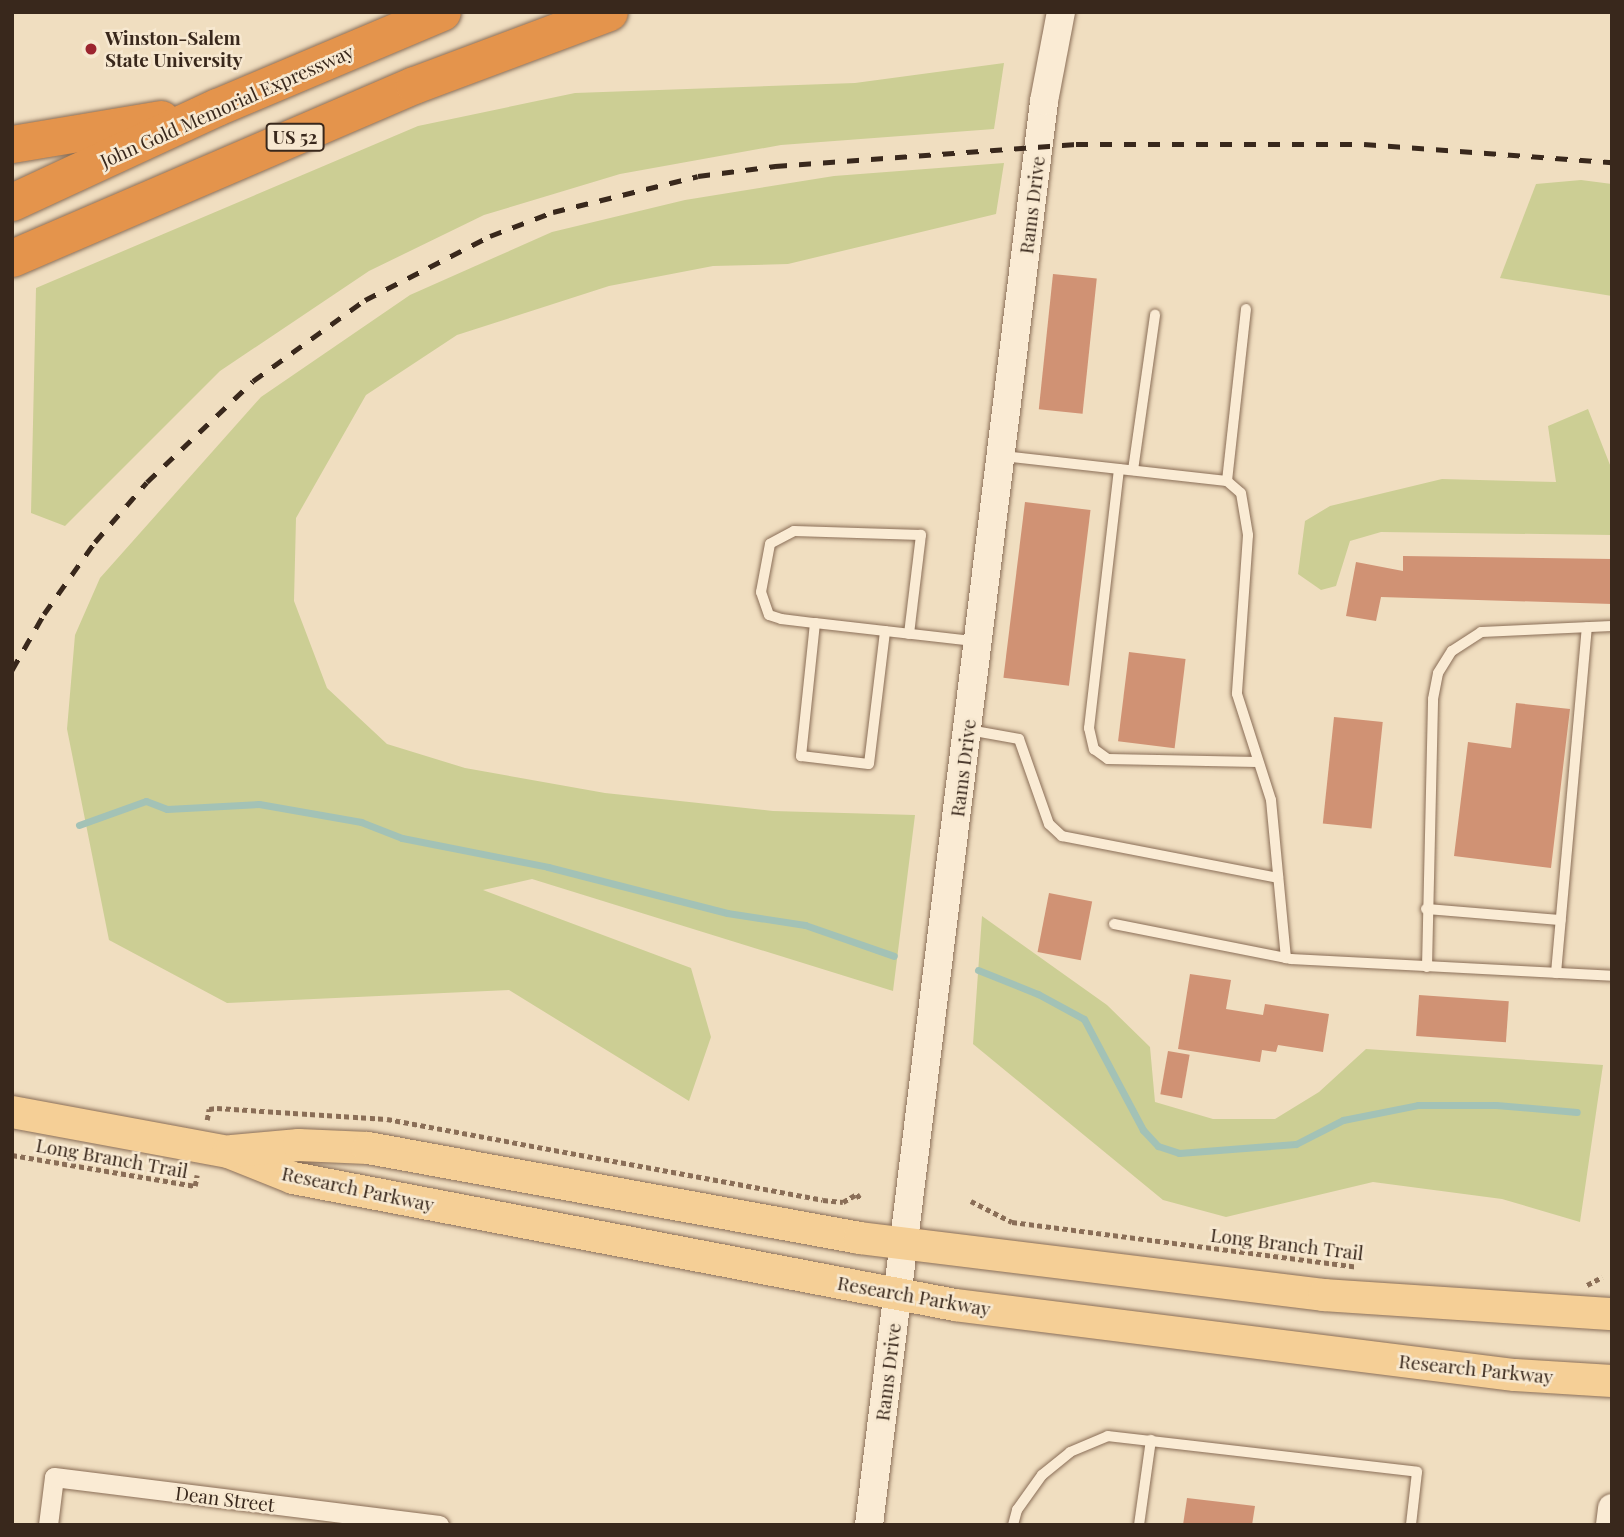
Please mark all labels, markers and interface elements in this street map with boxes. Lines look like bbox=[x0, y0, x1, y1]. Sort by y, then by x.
place label: Winston-Salem State University bbox=[105, 27, 243, 71]
street label: John Gold Memorial Expressway bbox=[97, 40, 357, 172]
marker: Winston-Salem State University bbox=[83, 41, 99, 57]
road number: US 52 bbox=[265, 122, 325, 152]
street label: Rams Drive bbox=[1015, 155, 1049, 255]
street label: Rams Drive bbox=[946, 718, 980, 818]
street label: Long Branch Trail bbox=[34, 1133, 190, 1183]
street label: Research Parkway bbox=[280, 1162, 436, 1216]
street label: Long Branch Trail bbox=[1209, 1223, 1365, 1265]
street label: Research Parkway bbox=[836, 1271, 992, 1321]
street label: Rams Drive bbox=[871, 1322, 905, 1422]
street label: Research Parkway bbox=[1398, 1350, 1554, 1388]
street label: Dean Street bbox=[174, 1482, 276, 1516]

